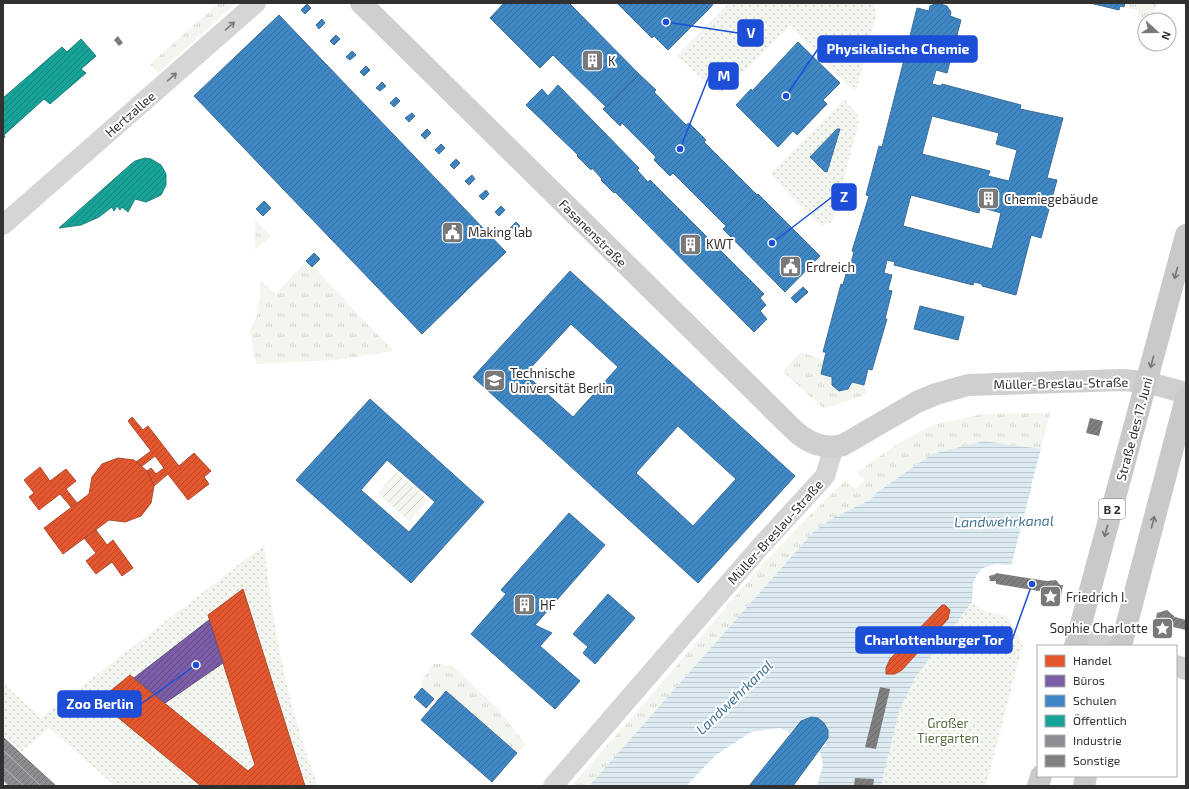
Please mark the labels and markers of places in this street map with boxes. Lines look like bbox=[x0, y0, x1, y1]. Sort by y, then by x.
callout: V bbox=[738, 20, 763, 46]
callout: Physikalische Chemie bbox=[818, 36, 977, 62]
building icon: K bbox=[580, 48, 606, 74]
place label: K bbox=[608, 53, 616, 69]
callout: M bbox=[709, 63, 738, 89]
callout: Z bbox=[832, 184, 856, 210]
building icon: Chemiegebäude bbox=[976, 186, 1002, 212]
place label: Chemiegebäude bbox=[1004, 191, 1098, 207]
public building icon: Making lab bbox=[439, 219, 465, 245]
place label: Making lab bbox=[468, 224, 533, 240]
building icon: KWT bbox=[677, 231, 703, 257]
place label: KWT bbox=[706, 236, 734, 252]
public building icon: Erdreich bbox=[778, 254, 804, 280]
place label: Erdreich bbox=[806, 259, 855, 275]
place label: Technische Universität Berlin bbox=[510, 365, 613, 396]
school or university icon: Technische Universität Berlin bbox=[481, 367, 507, 393]
place icon: Friedrich I. bbox=[1038, 584, 1064, 610]
place label: Friedrich I. bbox=[1066, 589, 1127, 605]
building icon: HF bbox=[512, 592, 538, 618]
place label: HF bbox=[540, 597, 556, 613]
place icon: Sophie Charlotte bbox=[1150, 615, 1176, 641]
place label: Sophie Charlotte bbox=[1050, 620, 1148, 636]
callout: Charlottenburger Tor bbox=[856, 627, 1012, 653]
callout: Zoo Berlin bbox=[58, 691, 141, 717]

